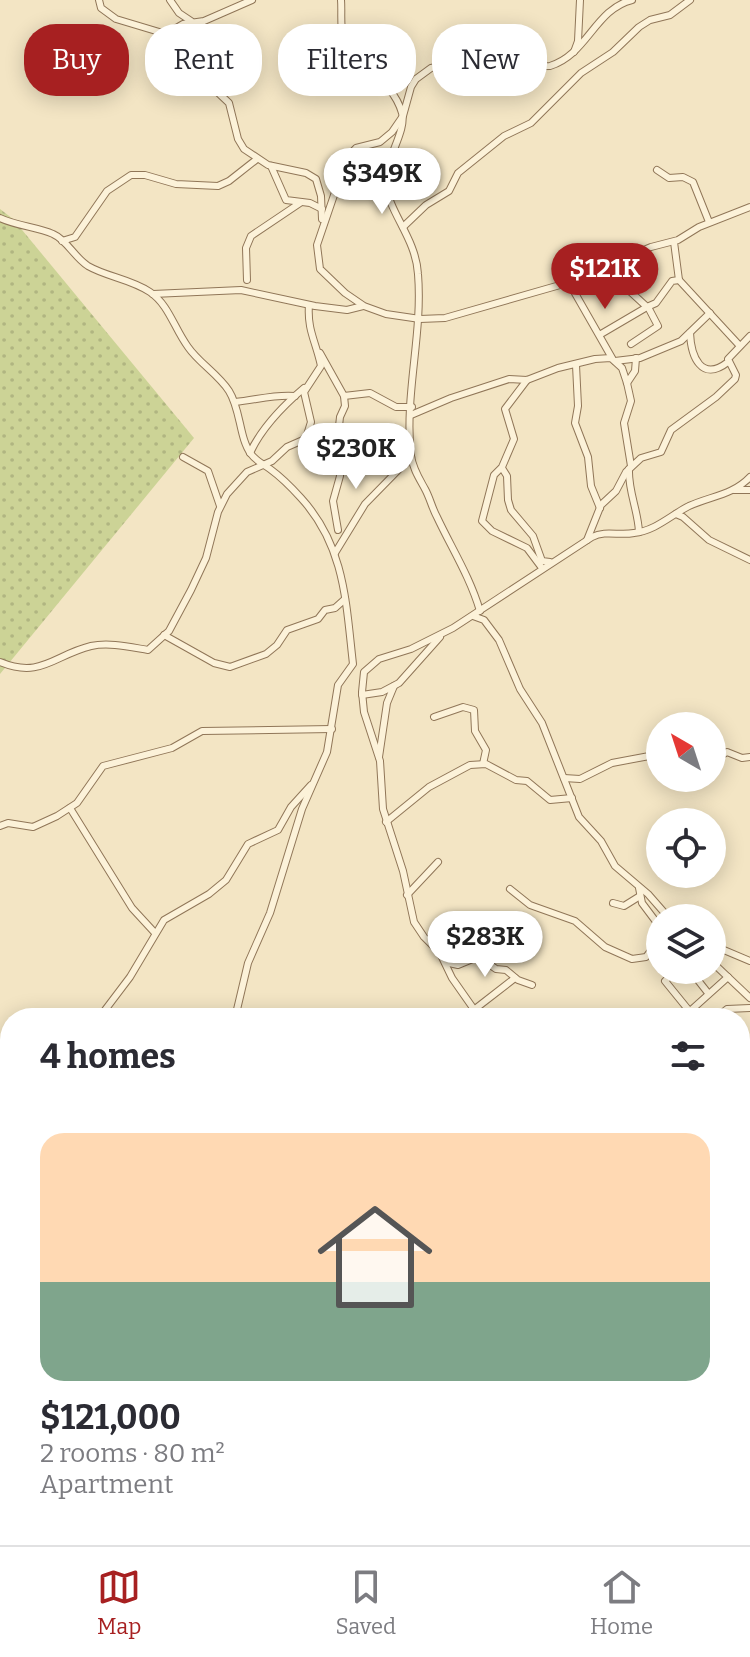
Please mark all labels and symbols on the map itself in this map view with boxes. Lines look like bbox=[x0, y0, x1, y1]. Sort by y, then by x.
pin: $349K bbox=[326, 148, 438, 216]
pin: $121K bbox=[549, 243, 661, 311]
pin: $230K bbox=[300, 423, 412, 491]
north arrow bbox=[646, 712, 726, 792]
pin: $283K bbox=[429, 911, 541, 979]

